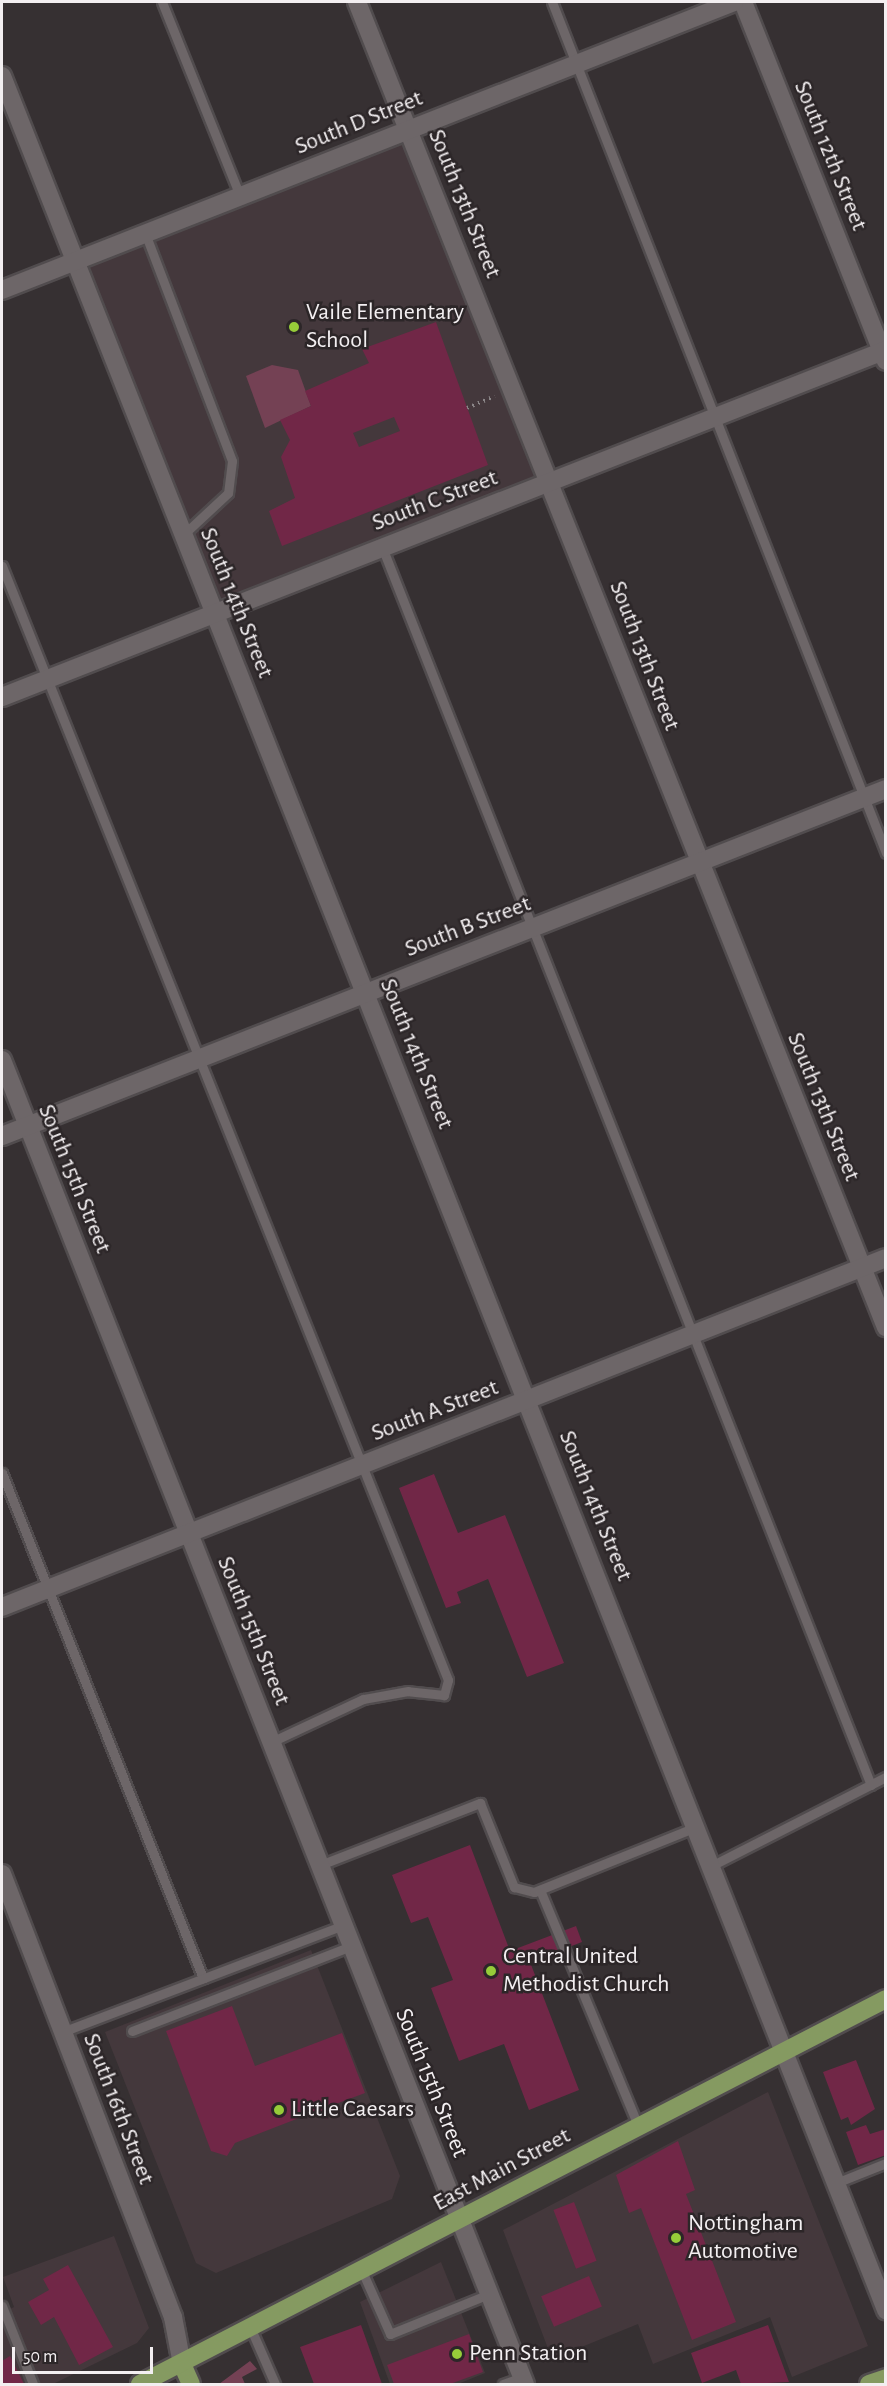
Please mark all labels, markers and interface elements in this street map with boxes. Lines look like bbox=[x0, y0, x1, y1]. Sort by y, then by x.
street label: South 12th Street bbox=[787, 77, 873, 235]
street label: South D Street bbox=[291, 84, 427, 162]
street label: South 13th Street bbox=[421, 125, 507, 283]
place label: Vaile Elementary School bbox=[306, 299, 464, 355]
marker: Vaile Elementary School bbox=[287, 320, 301, 334]
street label: South C Street bbox=[368, 464, 502, 538]
street label: South 14th Street bbox=[193, 524, 279, 682]
street label: South 13th Street bbox=[602, 577, 686, 735]
street label: South B Street bbox=[401, 890, 535, 964]
street label: South 14th Street bbox=[373, 975, 459, 1133]
street label: South 13th Street bbox=[780, 1028, 866, 1186]
street label: South 15th Street bbox=[31, 1100, 117, 1258]
street label: South A Street bbox=[368, 1374, 502, 1448]
street label: South 14th Street bbox=[552, 1427, 638, 1585]
street label: South 15th Street bbox=[210, 1552, 296, 1710]
place label: Central United Methodist Church bbox=[503, 1943, 670, 1999]
marker: Central United Methodist Church bbox=[484, 1964, 498, 1978]
street label: South 15th Street bbox=[388, 2004, 474, 2162]
street label: South 16th Street bbox=[76, 2030, 160, 2188]
place label: Little Caesars bbox=[291, 2096, 414, 2124]
marker: Little Caesars bbox=[272, 2103, 286, 2117]
street label: East Main Street bbox=[429, 2122, 575, 2218]
place label: Nottingham Automotive bbox=[688, 2210, 803, 2266]
marker: Nottingham Automotive bbox=[669, 2231, 683, 2245]
scale bar bbox=[15, 2335, 156, 2373]
place label: Penn Station bbox=[469, 2340, 587, 2368]
marker: Penn Station bbox=[450, 2347, 464, 2361]
text: 50 m bbox=[23, 2348, 57, 2366]

